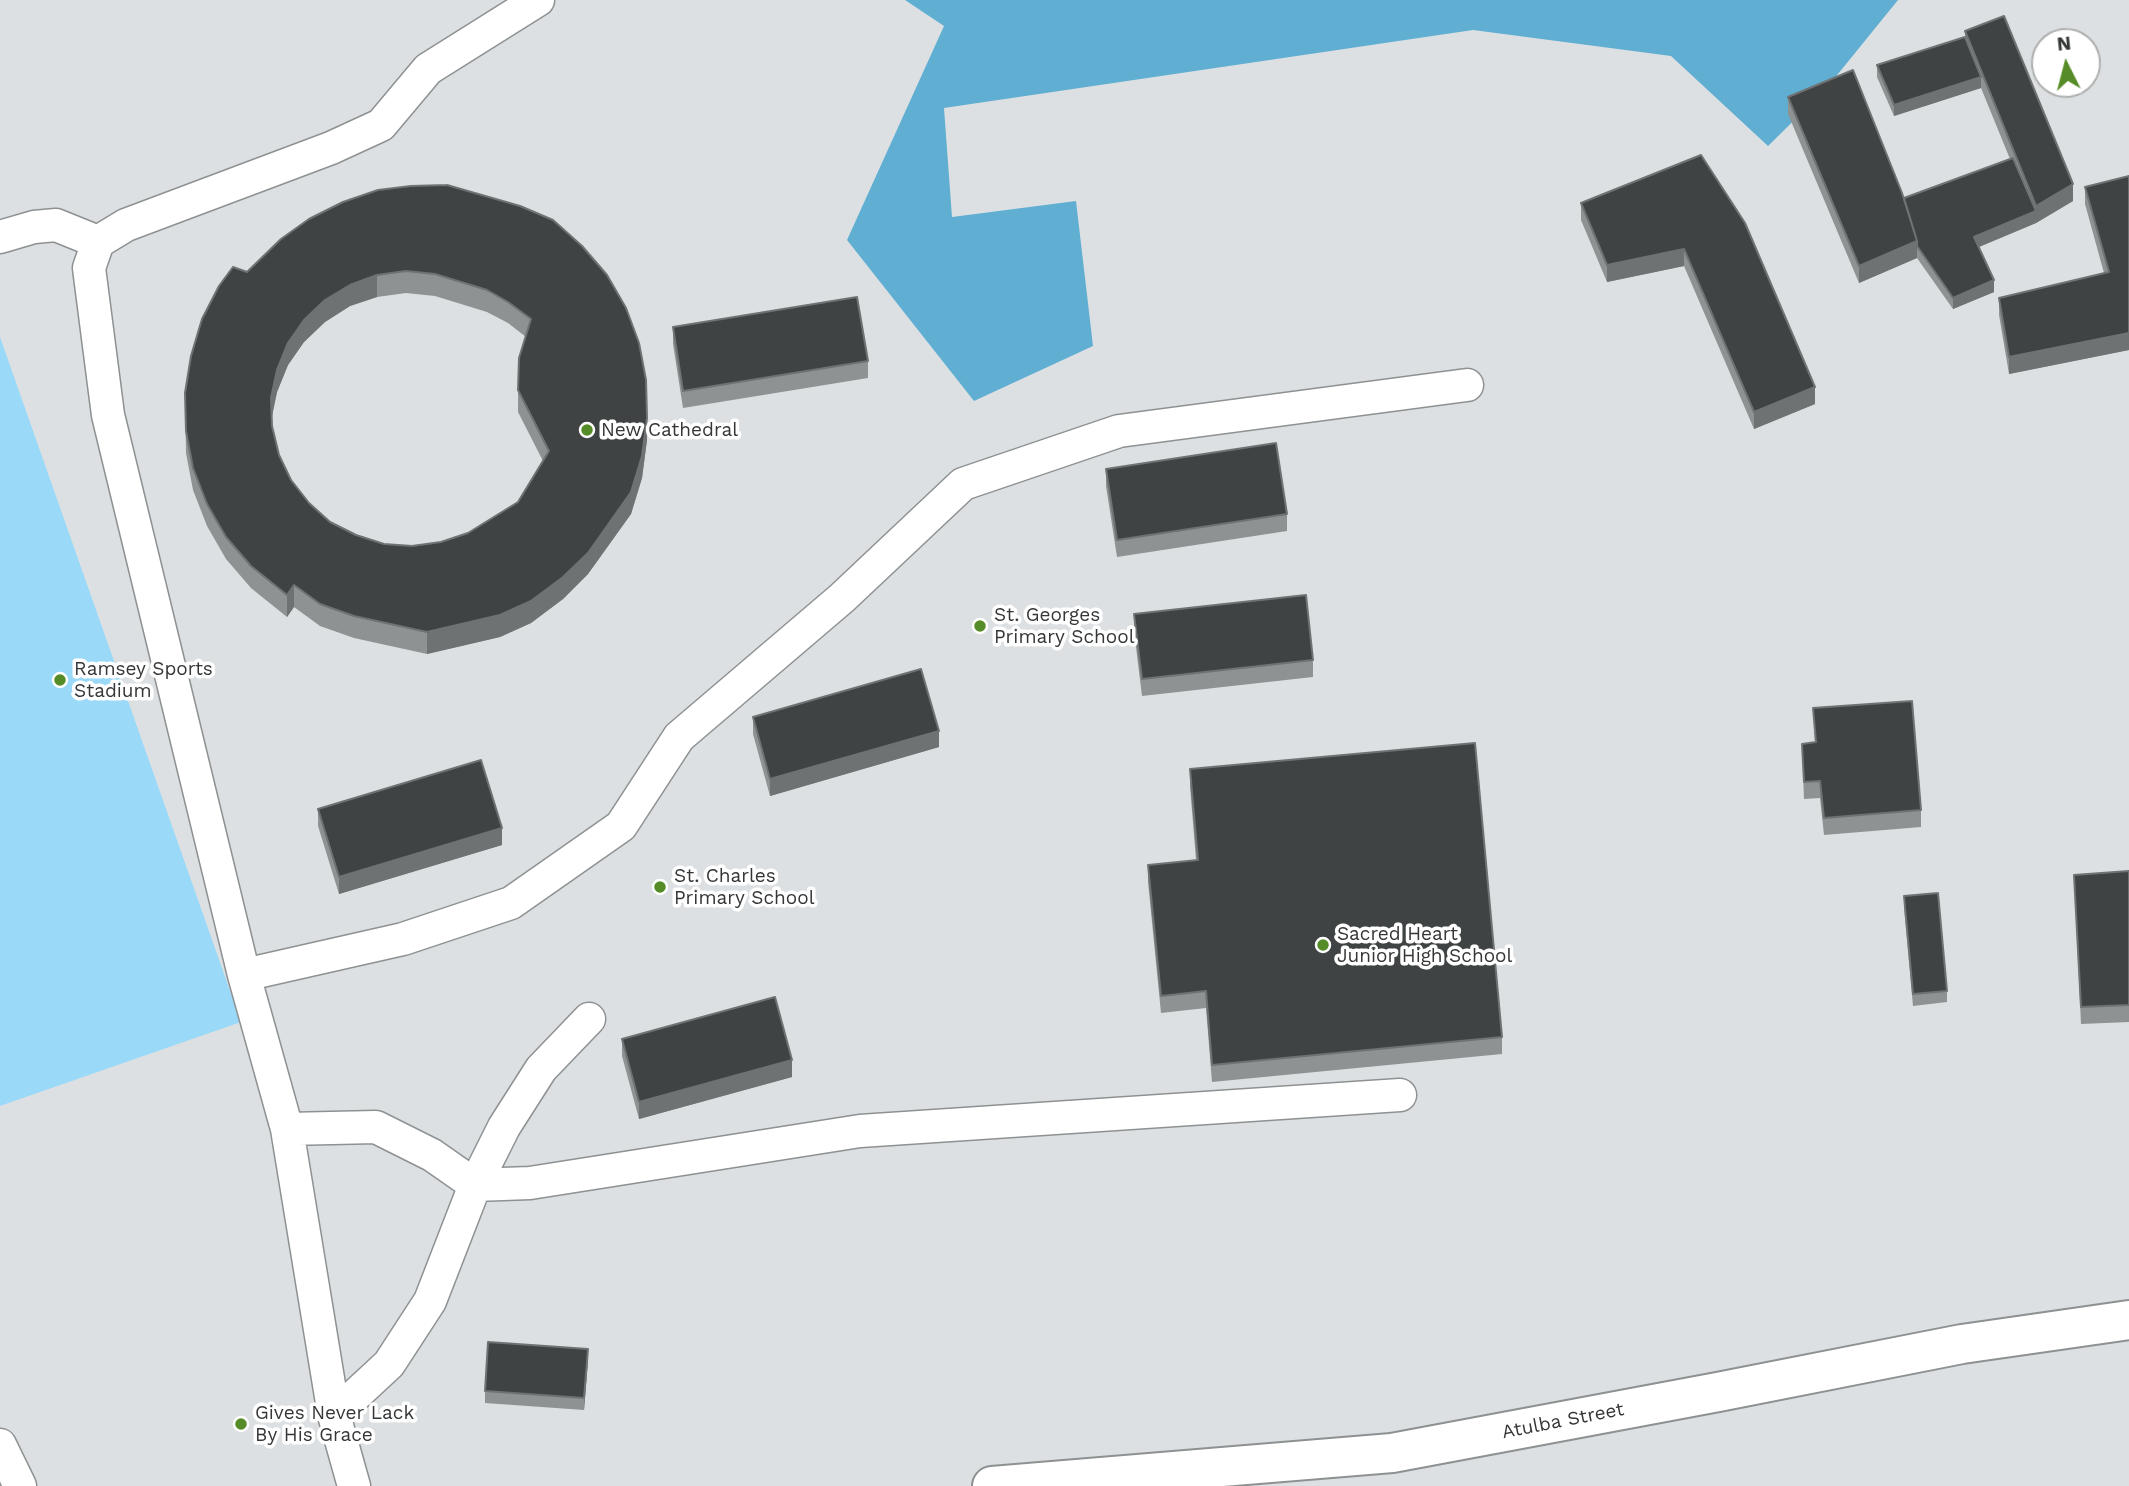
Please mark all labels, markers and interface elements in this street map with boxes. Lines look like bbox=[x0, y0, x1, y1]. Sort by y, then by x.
north arrow bbox=[2031, 28, 2101, 98]
text: N bbox=[2056, 31, 2072, 56]
place label: New Cathedral bbox=[601, 419, 738, 441]
marker: New Cathedral bbox=[579, 422, 595, 438]
place label: St. Georges Primary School bbox=[994, 604, 1134, 648]
marker: St. Georges Primary School bbox=[972, 618, 988, 634]
place label: Ramsey Sports Stadium bbox=[74, 658, 213, 702]
marker: Ramsey Sports Stadium bbox=[52, 672, 68, 688]
place label: St. Charles Primary School bbox=[674, 865, 814, 909]
marker: St. Charles Primary School bbox=[652, 879, 668, 895]
place label: Sacred Heart Junior High School bbox=[1337, 923, 1512, 967]
marker: Sacred Heart Junior High School bbox=[1315, 937, 1331, 953]
street label: Atulba Street bbox=[1500, 1398, 1626, 1444]
place label: Gives Never Lack By His Grace bbox=[255, 1402, 414, 1446]
marker: Gives Never Lack By His Grace bbox=[233, 1416, 249, 1432]

